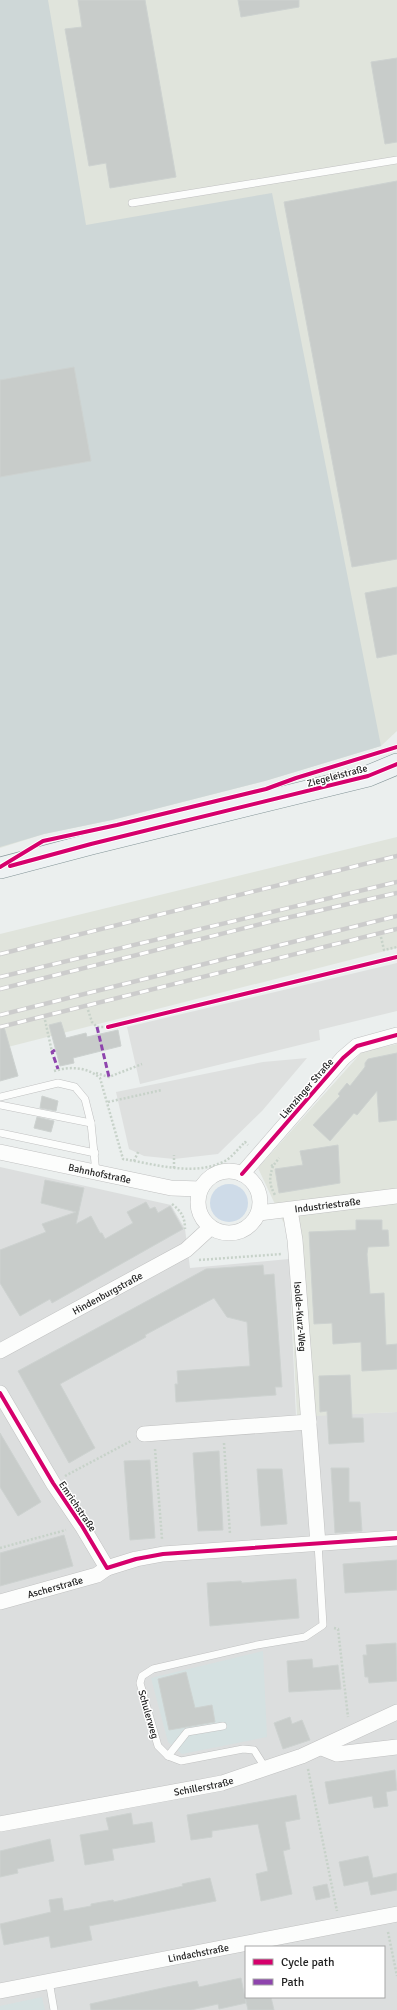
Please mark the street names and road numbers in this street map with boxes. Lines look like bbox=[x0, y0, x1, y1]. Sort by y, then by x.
street label: Ziegeleistraße bbox=[306, 762, 369, 790]
street label: Lienzinger Straße bbox=[277, 1056, 336, 1121]
street label: Bahnhofstraße bbox=[67, 1162, 132, 1186]
street label: Industriestraße bbox=[294, 1196, 361, 1216]
street label: Hindenburgstraße bbox=[70, 1270, 145, 1318]
street label: Isolde-Kurz-Weg bbox=[291, 1281, 308, 1352]
street label: Emrichstraße bbox=[56, 1479, 98, 1534]
street label: Ascherstraße bbox=[26, 1574, 84, 1601]
street label: Schulerweg bbox=[135, 1688, 161, 1740]
street label: Schillerstraße bbox=[173, 1775, 235, 1799]
street label: Lindachstraße bbox=[167, 1942, 230, 1965]

